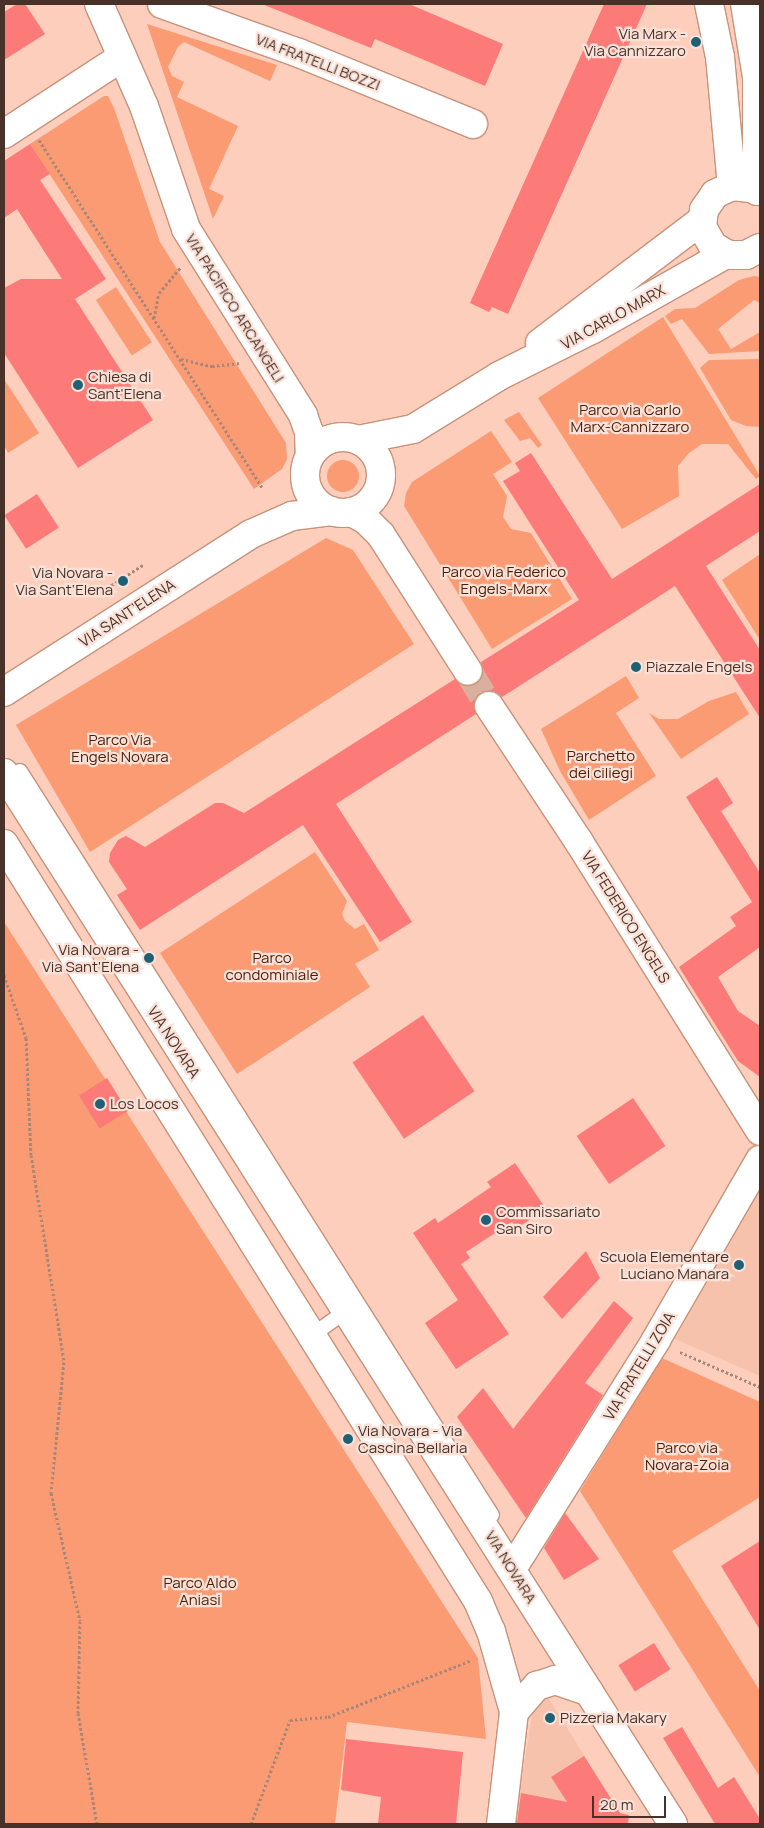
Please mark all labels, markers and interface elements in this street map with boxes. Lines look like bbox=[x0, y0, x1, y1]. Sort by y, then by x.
place label: Via Marx - Via Cannizzaro bbox=[584, 24, 686, 59]
street label: VIA FRATELLI BOZZI bbox=[253, 30, 383, 94]
marker: Via Marx - Via Cannizzaro bbox=[690, 36, 702, 48]
street label: VIA PACIFICO ARCANGELI bbox=[182, 230, 288, 386]
street label: VIA CARLO MARX bbox=[558, 281, 668, 353]
place label: Chiesa di Sant'Elena bbox=[88, 367, 162, 402]
marker: Chiesa di Sant'Elena bbox=[72, 379, 84, 391]
park label: Parco via Carlo Marx-Cannizzaro bbox=[571, 400, 689, 435]
park label: Parco via Federico Engels-Marx bbox=[442, 562, 566, 597]
place label: Via Novara - Via Sant‘Elena bbox=[16, 563, 113, 598]
street label: VIA SANT’ELENA bbox=[76, 575, 178, 651]
marker: Via Novara - Via Sant‘Elena bbox=[117, 575, 129, 587]
place label: Piazzale Engels bbox=[646, 658, 752, 676]
marker: Piazzale Engels bbox=[630, 661, 642, 673]
park label: Parco Via Engels Novara bbox=[71, 730, 169, 765]
park label: Parchetto dei ciliegi bbox=[567, 746, 635, 781]
street label: VIA FEDERICO ENGELS bbox=[578, 848, 674, 986]
place label: Via Novara - Via Sant'Elena bbox=[42, 940, 139, 975]
park label: Parco condominiale bbox=[226, 948, 318, 983]
marker: Via Novara - Via Sant'Elena bbox=[143, 952, 155, 964]
street label: VIA NOVARA bbox=[144, 1003, 204, 1081]
place label: Los Locos bbox=[110, 1095, 179, 1113]
marker: Los Locos bbox=[94, 1098, 106, 1110]
place label: Commissariato San Siro bbox=[496, 1202, 600, 1237]
marker: Commissariato San Siro bbox=[480, 1214, 492, 1226]
place label: Scuola Elementare Luciano Manara bbox=[600, 1247, 729, 1282]
marker: Scuola Elementare Luciano Manara bbox=[733, 1259, 745, 1271]
street label: VIA FRATELLI ZOIA bbox=[600, 1309, 678, 1423]
place label: Via Novara - Via Cascina Bellaria bbox=[358, 1421, 467, 1456]
marker: Via Novara - Via Cascina Bellaria bbox=[342, 1433, 354, 1445]
park label: Parco via Novara-Zoia bbox=[645, 1438, 729, 1473]
street label: VIA NOVARA bbox=[482, 1527, 540, 1607]
park label: Parco Aldo Aniasi bbox=[163, 1573, 237, 1608]
place label: Pizzeria Makary bbox=[560, 1709, 667, 1727]
marker: Pizzeria Makary bbox=[544, 1712, 556, 1724]
scale bar bbox=[594, 1786, 668, 1818]
text: 20 m bbox=[600, 1794, 633, 1815]

